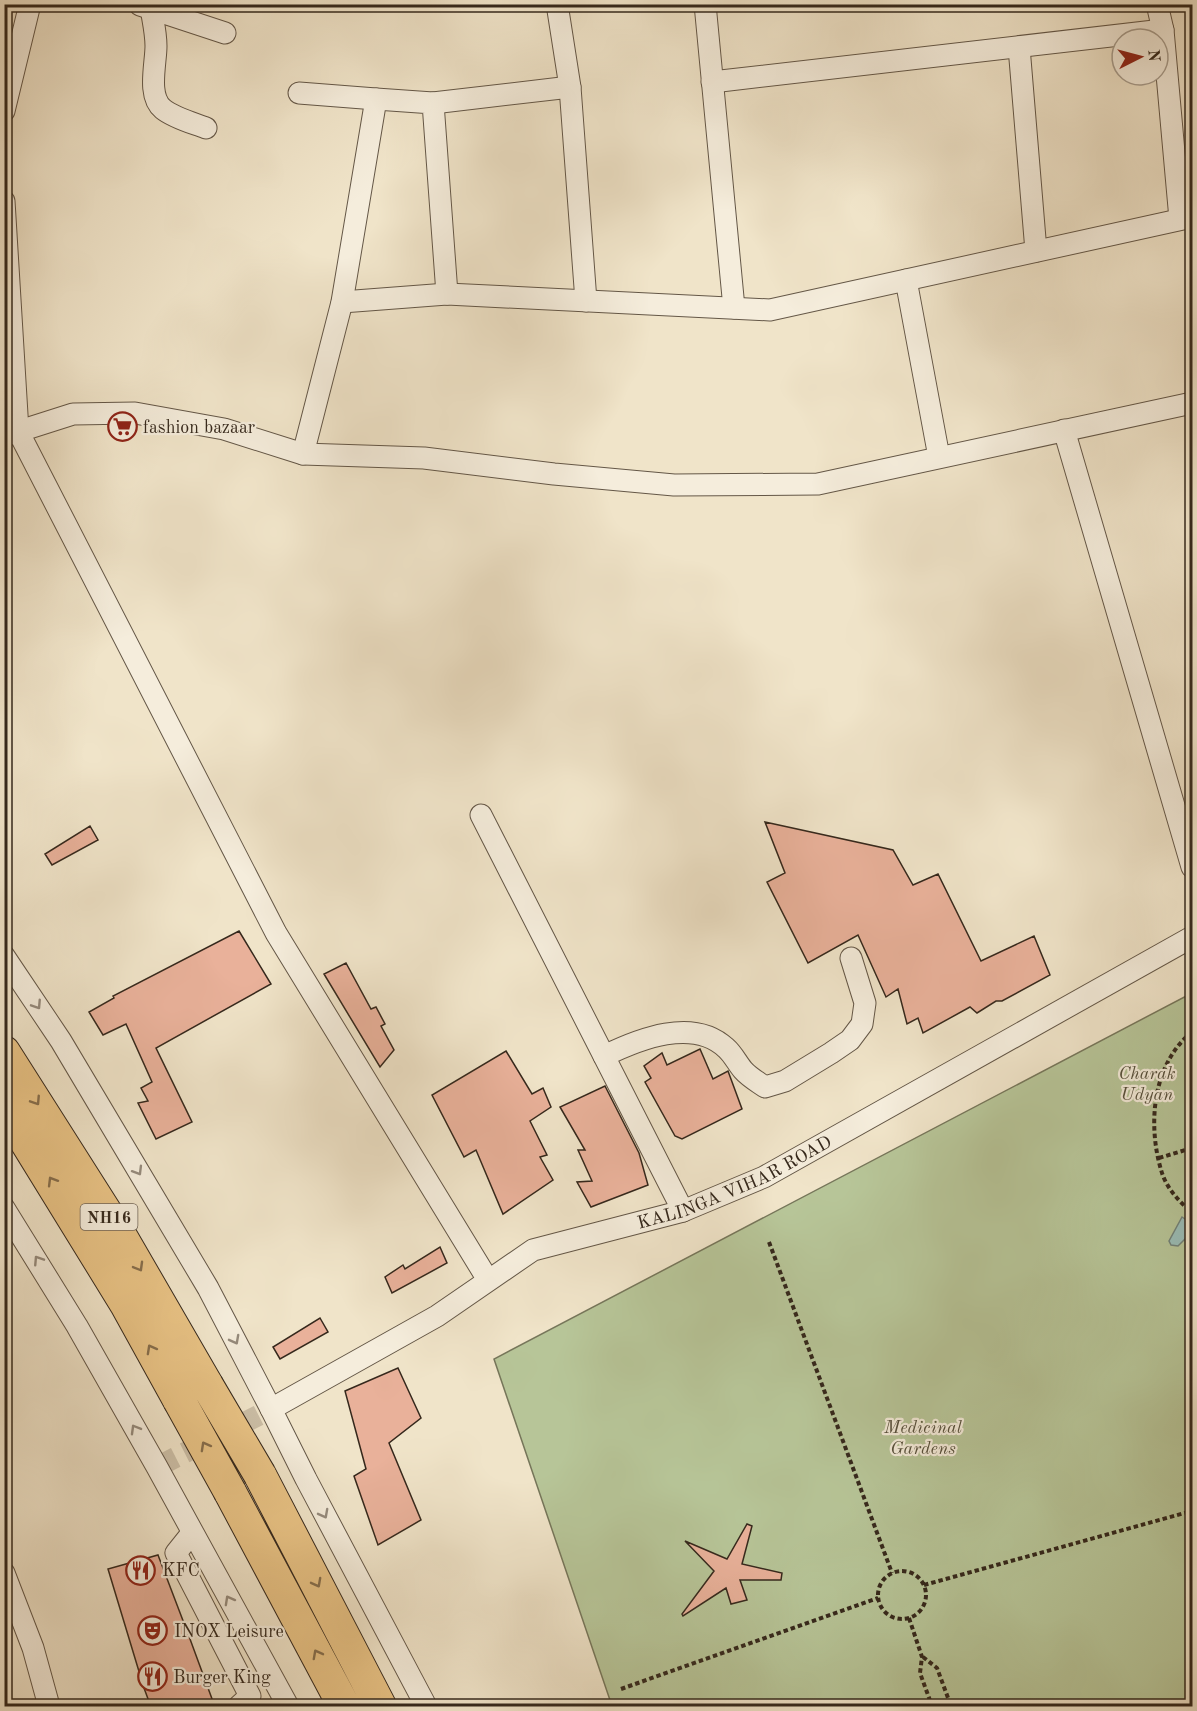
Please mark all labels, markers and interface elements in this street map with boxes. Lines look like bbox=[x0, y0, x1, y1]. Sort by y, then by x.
north arrow bbox=[1110, 27, 1170, 87]
text: N bbox=[1144, 49, 1162, 63]
supermarket icon: fashion bazaar bbox=[106, 411, 138, 443]
place label: fashion bazaar bbox=[143, 419, 256, 437]
one-way arrow bbox=[29, 998, 40, 1009]
park label: Charak Udyan bbox=[1118, 1065, 1176, 1104]
one-way arrow bbox=[29, 1095, 41, 1105]
street label: KALINGA VIHAR ROAD bbox=[635, 1133, 835, 1233]
one-way arrow bbox=[131, 1165, 142, 1175]
one-way arrow bbox=[47, 1177, 59, 1187]
road number: NH16 bbox=[80, 1204, 138, 1230]
one-way arrow bbox=[33, 1256, 45, 1266]
one-way arrow bbox=[131, 1261, 143, 1271]
one-way arrow bbox=[228, 1334, 239, 1344]
one-way arrow bbox=[147, 1345, 158, 1355]
park label: Medicinal Gardens bbox=[883, 1419, 963, 1458]
one-way arrow bbox=[131, 1425, 143, 1435]
one-way arrow bbox=[201, 1442, 212, 1452]
one-way arrow bbox=[317, 1507, 328, 1518]
restaurant icon: KFC bbox=[125, 1554, 157, 1586]
place label: KFC bbox=[162, 1562, 200, 1580]
one-way arrow bbox=[310, 1576, 321, 1587]
one-way arrow bbox=[225, 1596, 236, 1606]
theatre icon: INOX Leisure bbox=[137, 1615, 169, 1647]
place label: INOX Leisure bbox=[174, 1623, 284, 1641]
one-way arrow bbox=[313, 1650, 324, 1661]
restaurant icon: Burger King bbox=[136, 1661, 168, 1693]
place label: Burger King bbox=[173, 1669, 271, 1687]

